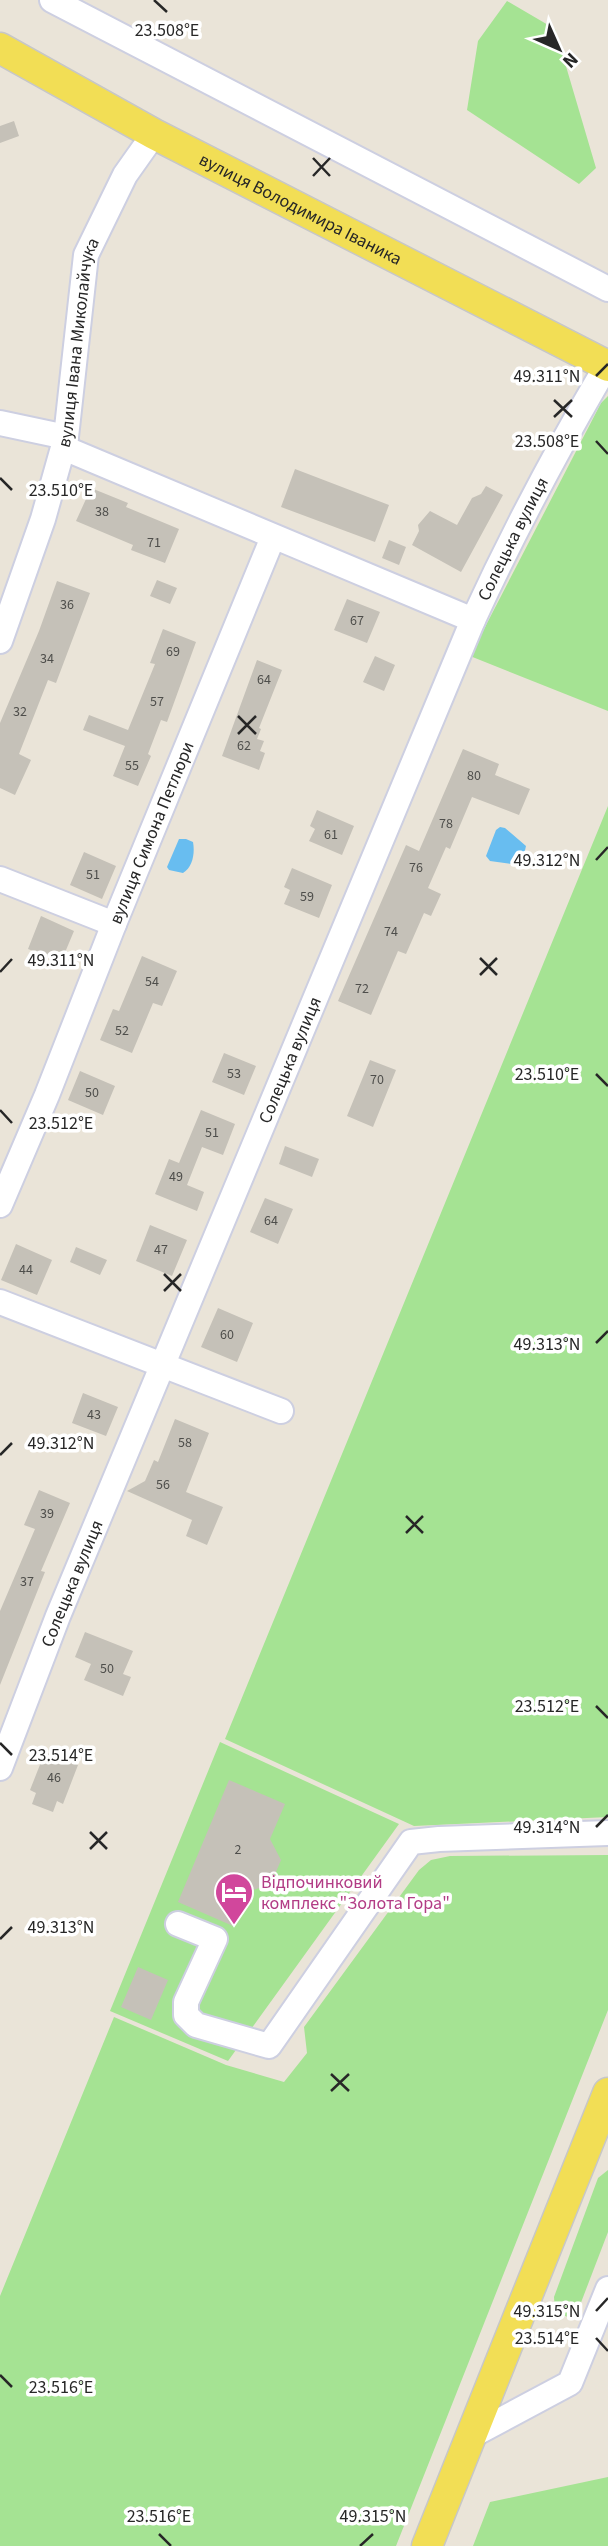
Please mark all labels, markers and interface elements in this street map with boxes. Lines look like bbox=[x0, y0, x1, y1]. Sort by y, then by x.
north arrow bbox=[524, 14, 594, 84]
text: 23.508°E bbox=[135, 18, 199, 43]
text: N bbox=[556, 46, 584, 74]
street label: вулиця Володимира Іваника bbox=[195, 147, 406, 271]
street label: вулиця Івана Миколайчука bbox=[51, 233, 105, 450]
text: 49.311°N bbox=[514, 364, 580, 389]
text: 23.508°E bbox=[515, 429, 579, 454]
street label: Солецька вулиця bbox=[471, 473, 554, 605]
text: 23.510°E bbox=[29, 478, 93, 503]
house number: 38 bbox=[95, 502, 109, 522]
house number: 71 bbox=[147, 533, 161, 553]
house number: 36 bbox=[60, 595, 74, 615]
house number: 67 bbox=[350, 611, 364, 631]
house number: 69 bbox=[166, 642, 180, 662]
house number: 34 bbox=[40, 649, 54, 669]
house number: 64 bbox=[257, 670, 271, 690]
house number: 57 bbox=[150, 692, 164, 712]
house number: 32 bbox=[13, 702, 27, 722]
house number: 62 bbox=[237, 736, 251, 756]
street label: вулиця Симона Петлюри bbox=[103, 738, 200, 928]
house number: 55 bbox=[125, 756, 139, 776]
house number: 80 bbox=[467, 766, 481, 786]
house number: 78 bbox=[439, 814, 453, 834]
house number: 61 bbox=[324, 825, 338, 845]
text: 49.312°N bbox=[514, 848, 580, 873]
house number: 76 bbox=[409, 858, 423, 878]
house number: 51 bbox=[86, 865, 100, 885]
house number: 59 bbox=[300, 887, 314, 907]
house number: 74 bbox=[384, 922, 398, 942]
text: 49.311°N bbox=[28, 948, 94, 973]
house number: 54 bbox=[145, 972, 159, 992]
house number: 72 bbox=[355, 979, 369, 999]
street label: Солецька вулиця bbox=[252, 993, 327, 1127]
house number: 52 bbox=[115, 1021, 129, 1041]
text: 23.510°E bbox=[515, 1062, 579, 1087]
house number: 53 bbox=[227, 1064, 241, 1084]
house number: 70 bbox=[370, 1070, 384, 1090]
house number: 50 bbox=[85, 1083, 99, 1103]
text: 23.512°E bbox=[29, 1111, 93, 1136]
house number: 51 bbox=[205, 1123, 219, 1143]
house number: 49 bbox=[169, 1167, 183, 1187]
house number: 64 bbox=[264, 1211, 278, 1231]
house number: 47 bbox=[154, 1240, 168, 1260]
house number: 44 bbox=[19, 1260, 33, 1280]
house number: 60 bbox=[220, 1325, 234, 1345]
text: 49.313°N bbox=[514, 1332, 580, 1357]
house number: 43 bbox=[87, 1405, 101, 1425]
text: 49.312°N bbox=[28, 1431, 94, 1456]
house number: 58 bbox=[178, 1433, 192, 1453]
house number: 56 bbox=[156, 1475, 170, 1495]
house number: 39 bbox=[40, 1504, 54, 1524]
street label: Солецька вулиця bbox=[35, 1516, 109, 1651]
house number: 37 bbox=[20, 1572, 34, 1592]
house number: 50 bbox=[100, 1659, 114, 1679]
text: 23.512°E bbox=[515, 1694, 579, 1719]
text: 23.514°E bbox=[29, 1743, 93, 1768]
house number: 46 bbox=[47, 1768, 61, 1788]
text: 49.314°N bbox=[514, 1815, 580, 1840]
house number: 2 bbox=[235, 1840, 242, 1860]
place label: Відпочинковий комплекс "Золота Гора" bbox=[261, 1870, 450, 1916]
hotel icon: Відпочинковий комплекс "Золота Гора" bbox=[213, 1871, 255, 1926]
text: 49.313°N bbox=[28, 1915, 94, 1940]
text: 49.315°N bbox=[514, 2299, 580, 2324]
text: 23.514°E bbox=[515, 2326, 579, 2351]
text: 23.516°E bbox=[29, 2375, 93, 2400]
text: 23.516°E bbox=[127, 2504, 191, 2529]
text: 49.315°N bbox=[340, 2504, 406, 2529]

